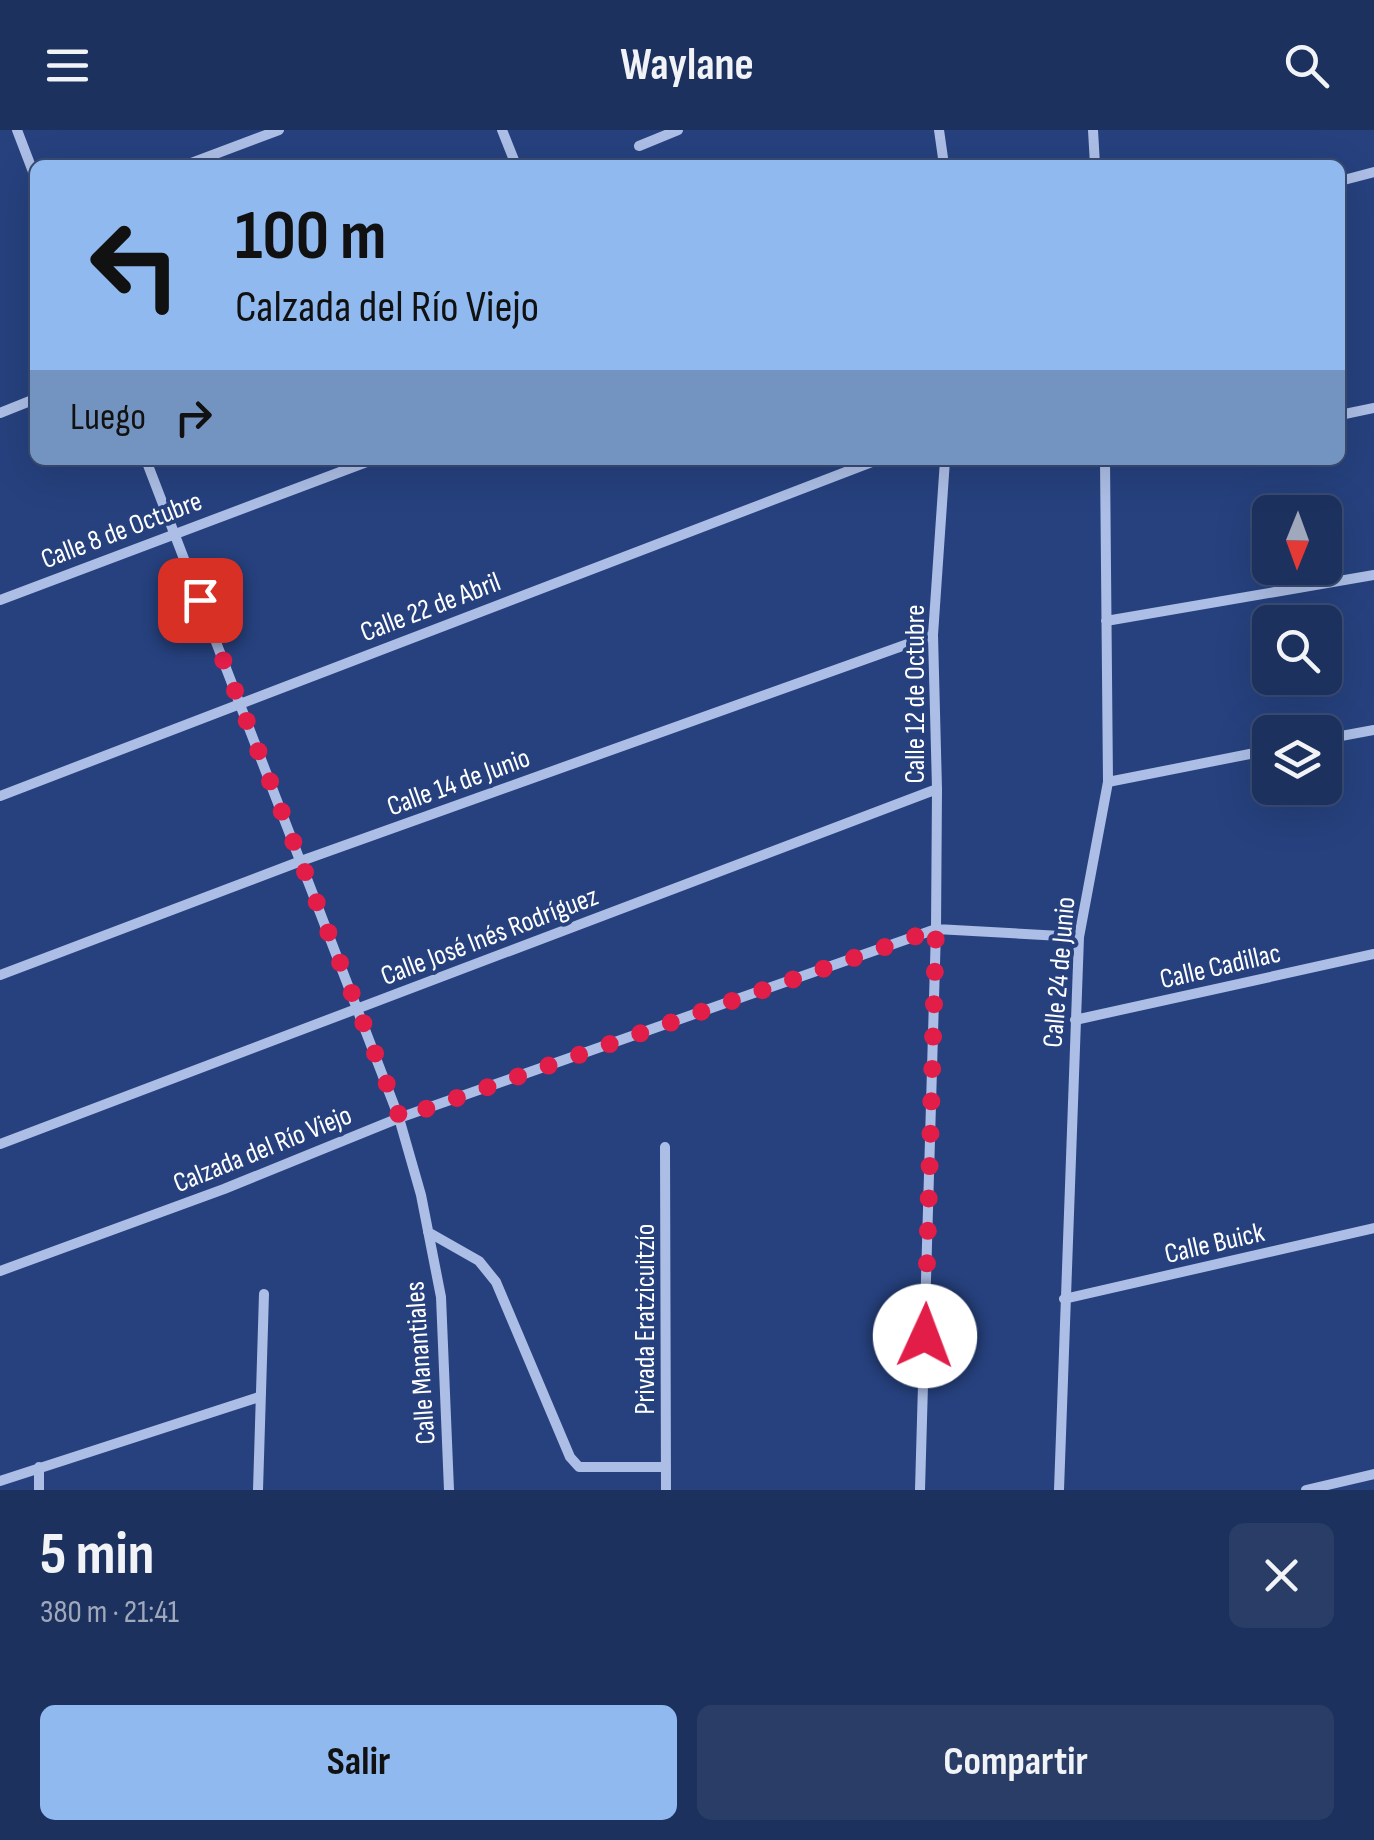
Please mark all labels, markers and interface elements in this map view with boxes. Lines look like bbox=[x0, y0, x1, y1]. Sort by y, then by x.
icon: menu bbox=[40, 38, 95, 93]
text: Waylane bbox=[620, 38, 754, 93]
icon: search bbox=[1279, 38, 1334, 93]
text: 100 m bbox=[235, 195, 386, 279]
icon: left bbox=[70, 200, 200, 330]
text: Calzada del Río Viejo bbox=[235, 280, 539, 335]
icon: right bbox=[166, 390, 221, 445]
text: Luego bbox=[70, 395, 146, 440]
street label: Calle 8 de Octubre bbox=[36, 485, 207, 576]
north arrow bbox=[1252, 495, 1342, 585]
map controls bbox=[1252, 495, 1342, 805]
pin bbox=[158, 558, 243, 643]
street label: Calle 22 de Abril bbox=[356, 566, 505, 649]
icon: arrive bbox=[173, 573, 228, 628]
street label: Calle 12 de Octubre bbox=[899, 604, 932, 784]
button: search bbox=[1252, 605, 1342, 695]
button: layers bbox=[1252, 715, 1342, 805]
street label: Calle 14 de Junio bbox=[383, 741, 534, 823]
street label: Calle José Inés Rodríguez bbox=[376, 880, 603, 993]
street label: Calle 24 de Junio bbox=[1036, 895, 1083, 1049]
street label: Calle Cadillac bbox=[1157, 937, 1284, 996]
street label: Calzada del Río Viejo bbox=[169, 1099, 357, 1200]
street label: Calle Buick bbox=[1161, 1216, 1268, 1271]
street label: Privada Eratzicuitzío bbox=[629, 1224, 662, 1414]
street label: Calle Manantiales bbox=[398, 1280, 443, 1446]
position arrow bbox=[873, 1284, 977, 1388]
text: 5 min bbox=[40, 1519, 154, 1591]
button: close bbox=[1229, 1523, 1334, 1628]
text: 380 m · 21:41 bbox=[40, 1593, 179, 1632]
button: Salir bbox=[40, 1705, 677, 1820]
button: Compartir bbox=[697, 1705, 1334, 1820]

